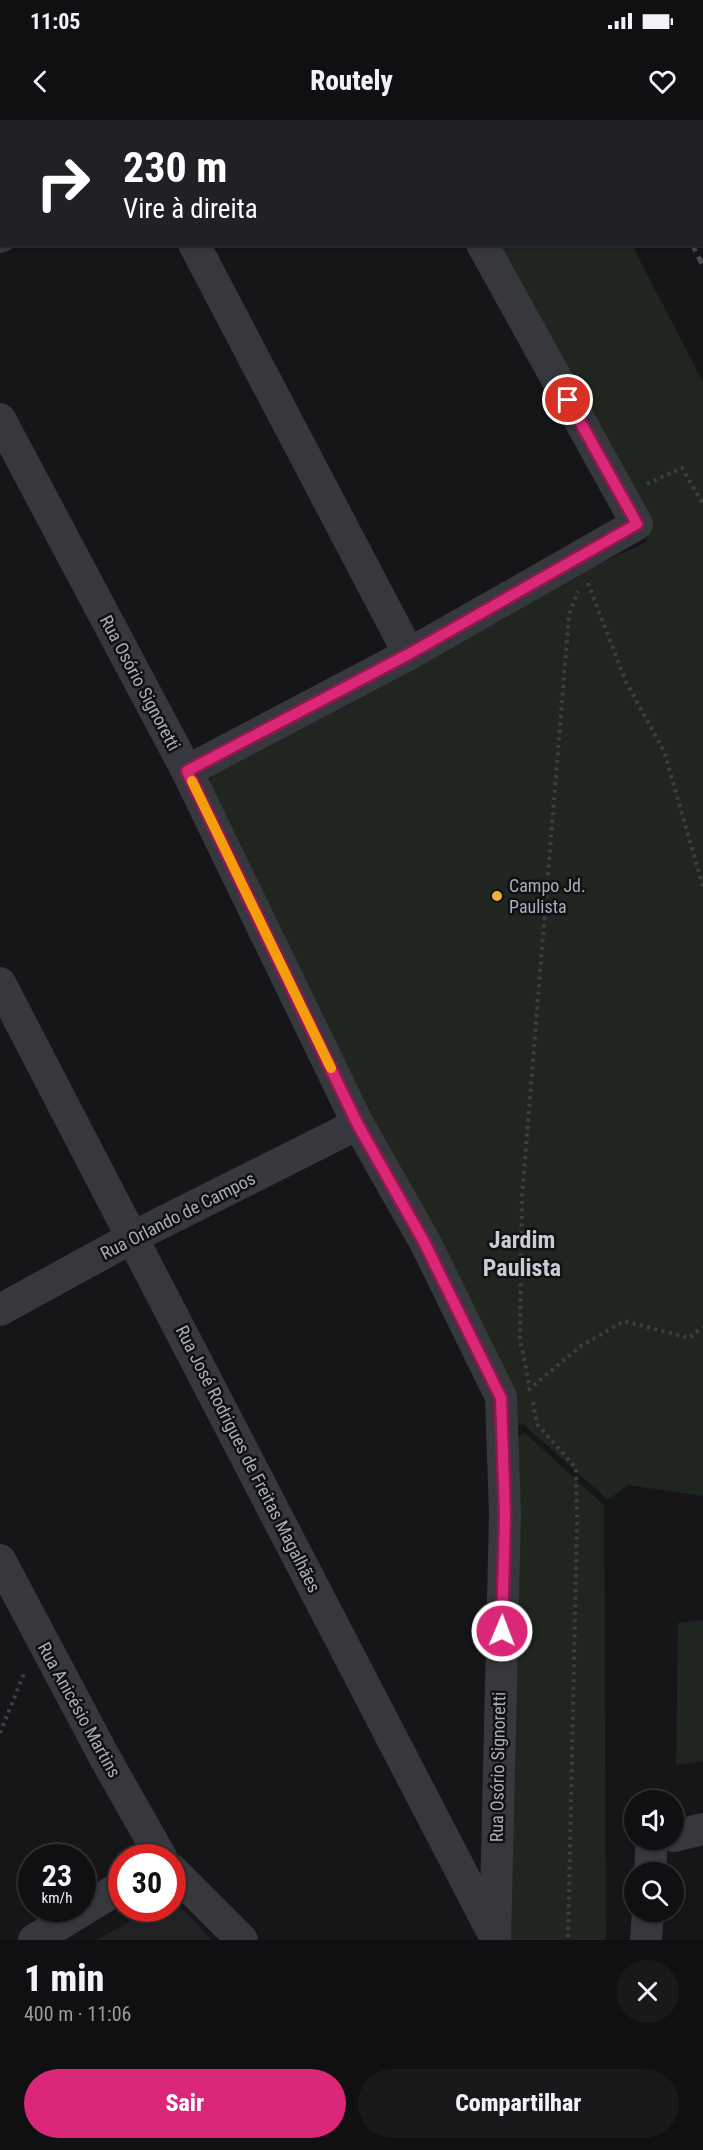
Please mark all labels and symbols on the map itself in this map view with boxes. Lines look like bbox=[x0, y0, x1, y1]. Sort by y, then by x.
pin bbox=[542, 374, 593, 425]
street label: Rua Osório Signoretti bbox=[96, 611, 185, 754]
place label: Campo Jd. Paulista bbox=[509, 875, 586, 917]
marker: Campo Jd. Paulista bbox=[490, 889, 504, 903]
street label: Rua Orlando de Campos bbox=[97, 1167, 259, 1264]
district label: Jardim Paulista bbox=[483, 1226, 561, 1282]
street label: Rua José Rodrigues de Freitas Magalhães bbox=[172, 1322, 325, 1596]
position arrow bbox=[470, 1599, 534, 1663]
street label: Rua Anicésio Martins bbox=[34, 1639, 125, 1781]
street label: Rua Osório Signoretti bbox=[486, 1692, 509, 1842]
speed limit sign: 30 bbox=[108, 1844, 186, 1922]

